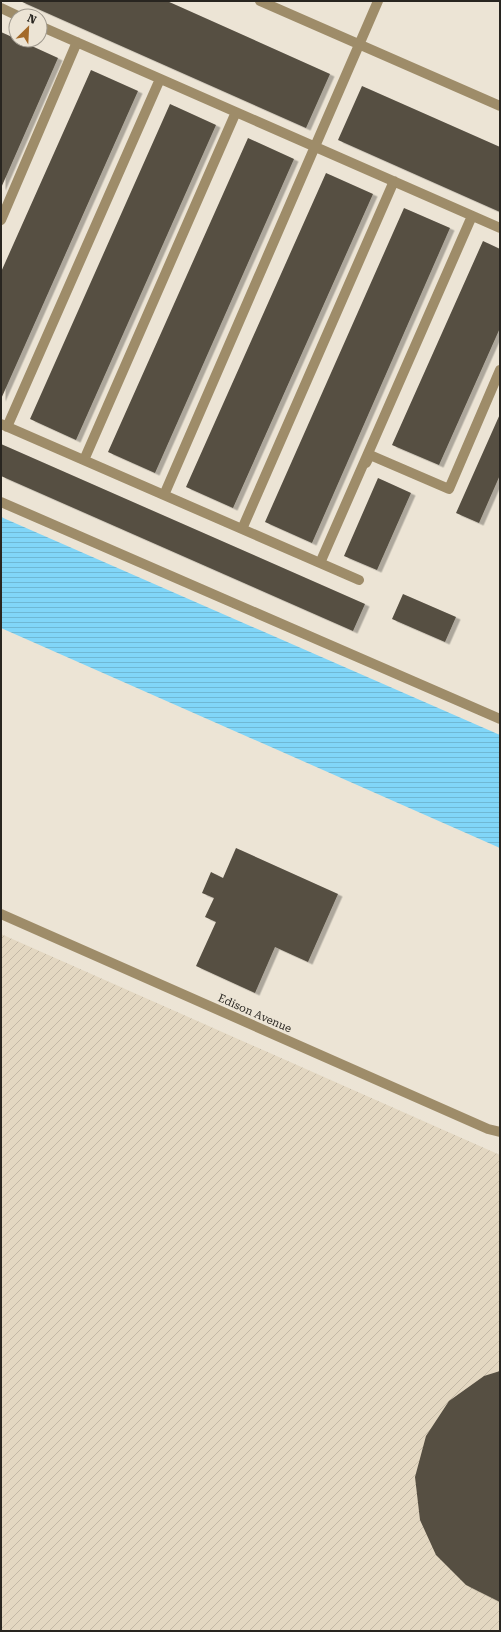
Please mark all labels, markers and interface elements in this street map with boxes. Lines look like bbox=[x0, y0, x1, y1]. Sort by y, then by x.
north arrow bbox=[8, 8, 48, 48]
text: N bbox=[25, 12, 39, 27]
street label: Edison Avenue bbox=[216, 991, 294, 1035]

